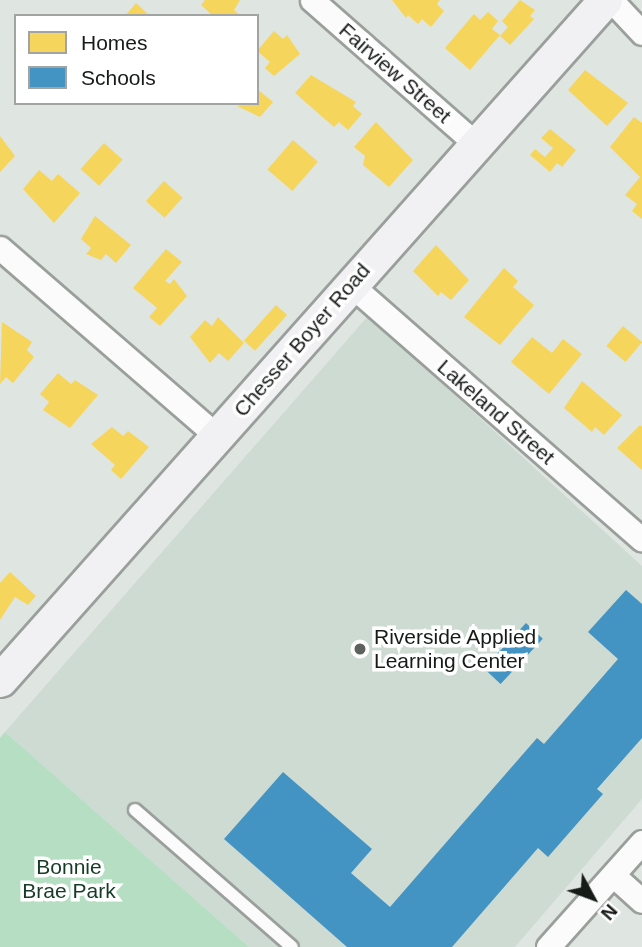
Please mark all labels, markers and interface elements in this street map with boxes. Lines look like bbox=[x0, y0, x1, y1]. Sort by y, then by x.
legend bbox=[14, 14, 259, 105]
street label: Fairview Street bbox=[334, 18, 456, 128]
text: Homes bbox=[81, 31, 148, 54]
text: Schools bbox=[81, 66, 156, 89]
street label: Chesser Boyer Road bbox=[229, 258, 375, 422]
street label: Lakeland Street bbox=[432, 354, 560, 470]
place label: Riverside Applied Learning Center bbox=[374, 624, 537, 674]
marker: Riverside Applied Learning Center bbox=[352, 641, 368, 657]
park label: Bonnie Brae Park bbox=[22, 854, 116, 904]
north arrow bbox=[558, 863, 628, 933]
text: N bbox=[597, 900, 622, 924]

